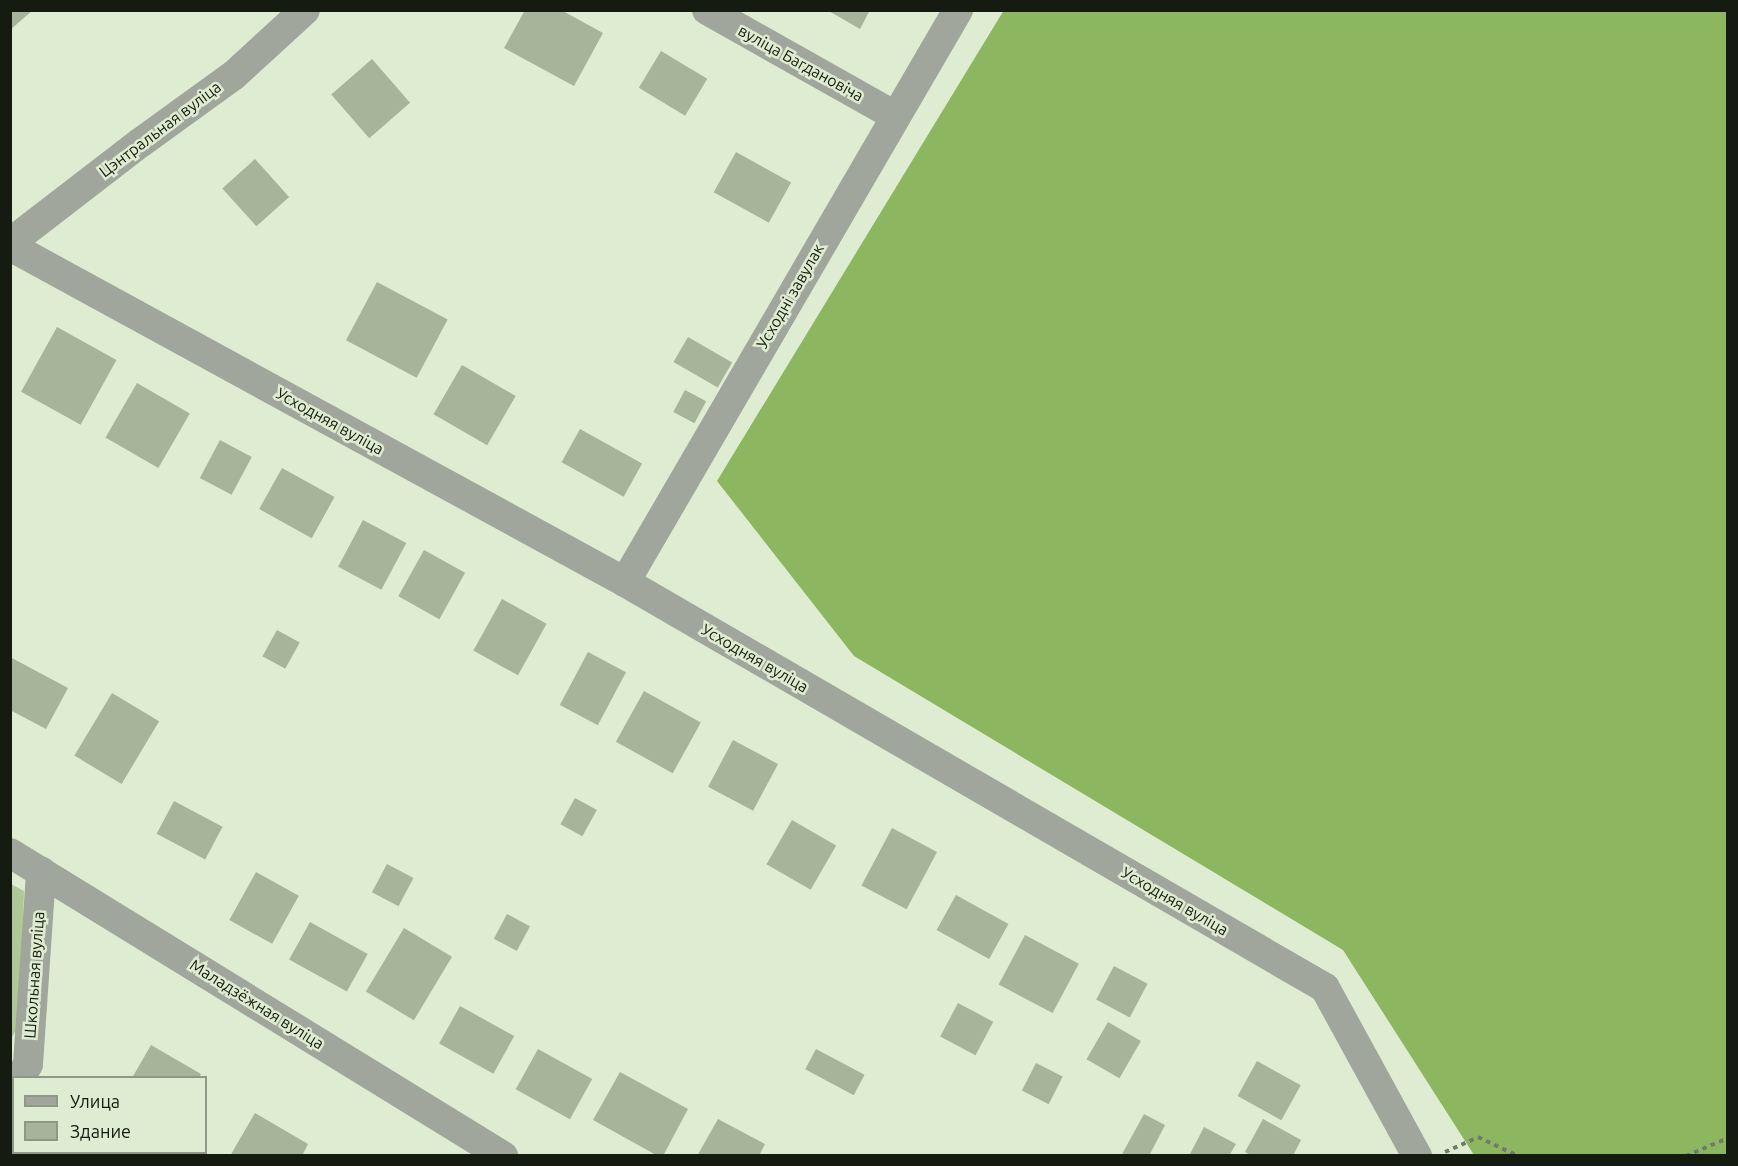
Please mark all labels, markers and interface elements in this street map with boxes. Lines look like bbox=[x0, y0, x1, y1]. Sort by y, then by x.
street label: вуліца Багдановіча bbox=[735, 21, 867, 105]
street label: Цэнтральная вуліца bbox=[95, 77, 225, 181]
street label: Усходні завулак bbox=[752, 240, 828, 352]
street label: Усходняя вуліца bbox=[273, 383, 387, 459]
street label: Усходняя вуліца bbox=[698, 620, 812, 696]
street label: Усходняя вуліца bbox=[1118, 863, 1232, 939]
street label: Школьная вуліца bbox=[20, 911, 48, 1039]
street label: Маладзёжная вуліца bbox=[186, 955, 328, 1053]
legend bbox=[12, 1076, 207, 1154]
text: Улица bbox=[70, 1091, 120, 1111]
text: Здание bbox=[70, 1121, 131, 1141]

